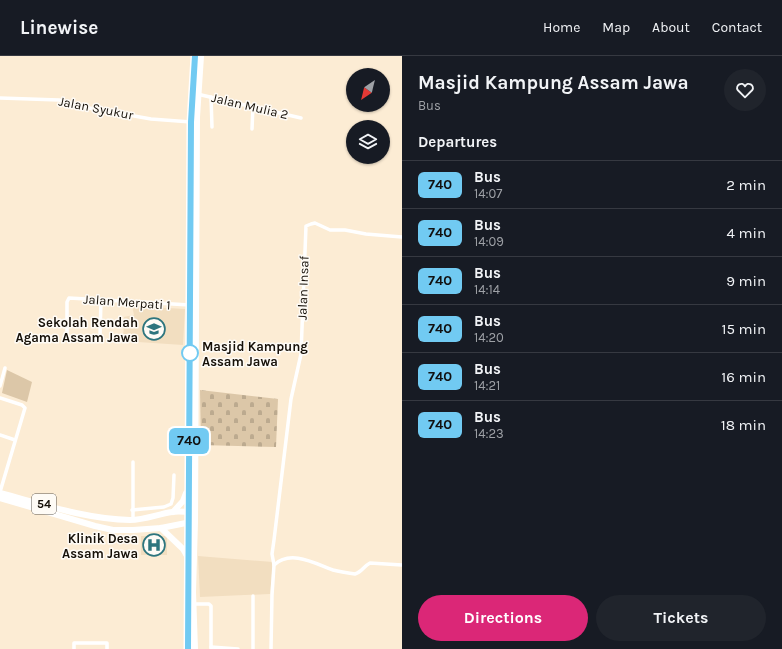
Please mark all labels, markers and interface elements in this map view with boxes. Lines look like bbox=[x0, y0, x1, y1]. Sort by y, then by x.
text: Linewise bbox=[20, 17, 98, 39]
text: Home bbox=[543, 19, 580, 36]
text: Map bbox=[602, 19, 630, 36]
text: About bbox=[652, 19, 690, 36]
text: Contact bbox=[712, 19, 762, 36]
north arrow bbox=[346, 68, 390, 112]
map controls bbox=[346, 68, 390, 164]
button: heart bbox=[724, 69, 766, 111]
text: Masjid Kampung Assam Jawa bbox=[418, 72, 689, 94]
street label: Jalan Mulia 2 bbox=[210, 90, 290, 122]
street label: Jalan Syukur bbox=[57, 93, 135, 123]
text: Bus bbox=[418, 98, 441, 113]
button: layers bbox=[346, 120, 390, 164]
text: Departures bbox=[418, 133, 497, 151]
text: Bus bbox=[474, 168, 501, 186]
text: 740 bbox=[428, 176, 452, 193]
text: 2 min bbox=[726, 176, 766, 194]
text: 14:07 bbox=[474, 186, 502, 201]
text: Bus bbox=[474, 216, 501, 234]
text: 740 bbox=[428, 224, 452, 241]
text: 4 min bbox=[727, 224, 766, 242]
text: 14:09 bbox=[474, 234, 504, 249]
street label: Jalan Insaf bbox=[294, 255, 312, 320]
text: Bus bbox=[474, 264, 501, 282]
text: 740 bbox=[428, 272, 452, 289]
text: 9 min bbox=[726, 272, 766, 290]
text: 14:14 bbox=[474, 282, 500, 297]
street label: Jalan Merpati 1 bbox=[83, 291, 171, 313]
text: Bus bbox=[474, 312, 501, 330]
place label: Sekolah Rendah Agama Assam Jawa bbox=[16, 315, 138, 345]
school or university icon: Sekolah Rendah Agama Assam Jawa bbox=[141, 316, 167, 342]
text: 740 bbox=[428, 320, 452, 337]
text: 15 min bbox=[721, 320, 766, 338]
text: 14:20 bbox=[474, 330, 504, 345]
place label: Masjid Kampung Assam Jawa bbox=[202, 339, 308, 369]
marker: Masjid Kampung Assam Jawa bbox=[181, 344, 199, 362]
text: Bus bbox=[474, 360, 501, 378]
text: 740 bbox=[428, 368, 452, 385]
text: 16 min bbox=[721, 368, 766, 386]
text: 14:21 bbox=[474, 378, 500, 393]
text: Bus bbox=[474, 408, 501, 426]
text: 740 bbox=[428, 416, 452, 433]
text: 18 min bbox=[721, 416, 766, 434]
text: 14:23 bbox=[474, 426, 504, 441]
line badge: 740 bbox=[166, 428, 212, 454]
text: 740 bbox=[177, 432, 201, 449]
road number: 54 bbox=[32, 494, 56, 514]
place label: Klinik Desa Assam Jawa bbox=[62, 531, 138, 561]
hospital icon: Klinik Desa Assam Jawa bbox=[141, 532, 167, 558]
button: Directions bbox=[418, 595, 588, 641]
button: Tickets bbox=[596, 595, 766, 641]

